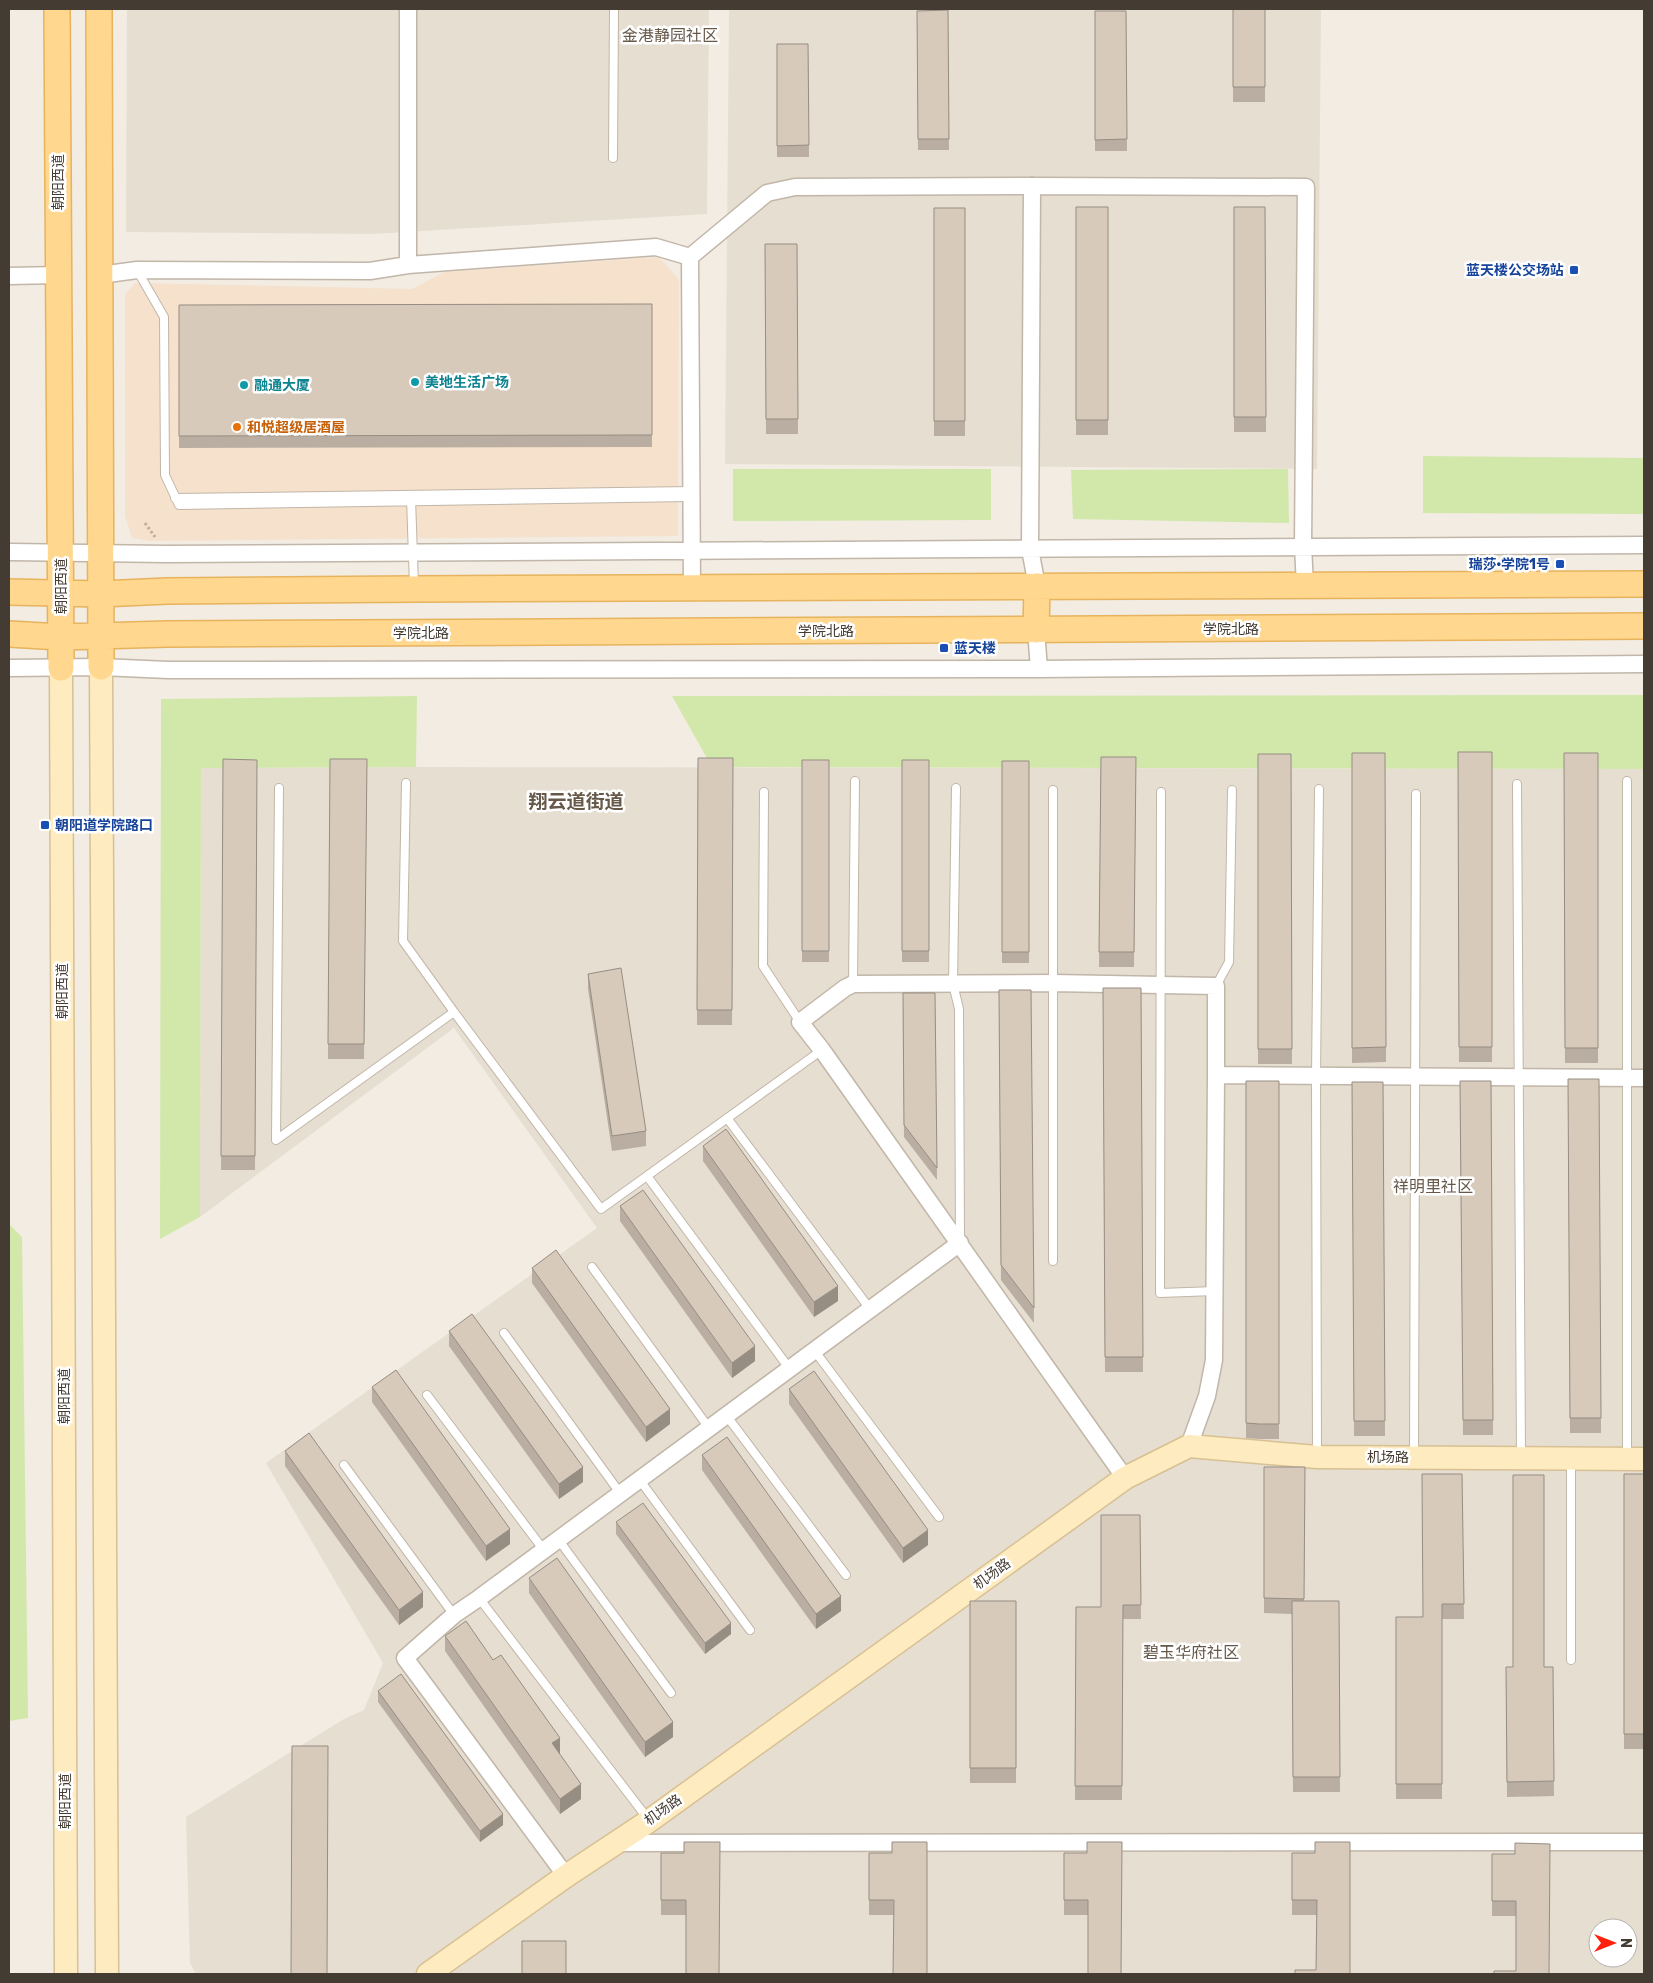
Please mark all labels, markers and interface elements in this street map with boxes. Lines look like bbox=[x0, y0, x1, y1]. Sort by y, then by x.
district label: 金港静园社区 bbox=[622, 26, 718, 45]
street label: 朝阳西道 bbox=[50, 154, 67, 210]
place label: 蓝天楼公交场站 bbox=[1466, 262, 1564, 279]
marker: 蓝天楼公交场站 bbox=[1568, 264, 1580, 276]
place label: 美地生活广场 bbox=[425, 374, 509, 391]
marker: 美地生活广场 bbox=[409, 376, 421, 388]
place label: 融通大厦 bbox=[254, 377, 310, 394]
marker: 融通大厦 bbox=[238, 379, 250, 391]
place label: 和悦超级居酒屋 bbox=[247, 419, 345, 436]
marker: 和悦超级居酒屋 bbox=[231, 421, 243, 433]
place label: 瑞莎·学院1号 bbox=[1468, 556, 1550, 573]
street label: 朝阳西道 bbox=[53, 558, 70, 614]
marker: 瑞莎·学院1号 bbox=[1554, 558, 1566, 570]
street label: 学院北路 bbox=[1203, 621, 1259, 638]
street label: 学院北路 bbox=[798, 623, 854, 640]
street label: 学院北路 bbox=[393, 625, 449, 642]
place label: 蓝天楼 bbox=[954, 640, 996, 657]
marker: 蓝天楼 bbox=[938, 642, 950, 654]
district label: 翔云道街道 bbox=[528, 790, 624, 813]
place label: 朝阳道学院路口 bbox=[55, 817, 153, 834]
marker: 朝阳道学院路口 bbox=[39, 819, 51, 831]
street label: 朝阳西道 bbox=[54, 963, 71, 1019]
district label: 祥明里社区 bbox=[1393, 1177, 1473, 1196]
street label: 朝阳西道 bbox=[56, 1368, 73, 1424]
street label: 机场路 bbox=[1367, 1449, 1409, 1466]
street label: 机场路 bbox=[970, 1555, 1014, 1593]
district label: 碧玉华府社区 bbox=[1143, 1643, 1239, 1662]
street label: 朝阳西道 bbox=[57, 1773, 74, 1829]
street label: 机场路 bbox=[641, 1791, 685, 1829]
north arrow bbox=[1588, 1918, 1638, 1968]
text: N bbox=[1617, 1938, 1634, 1948]

